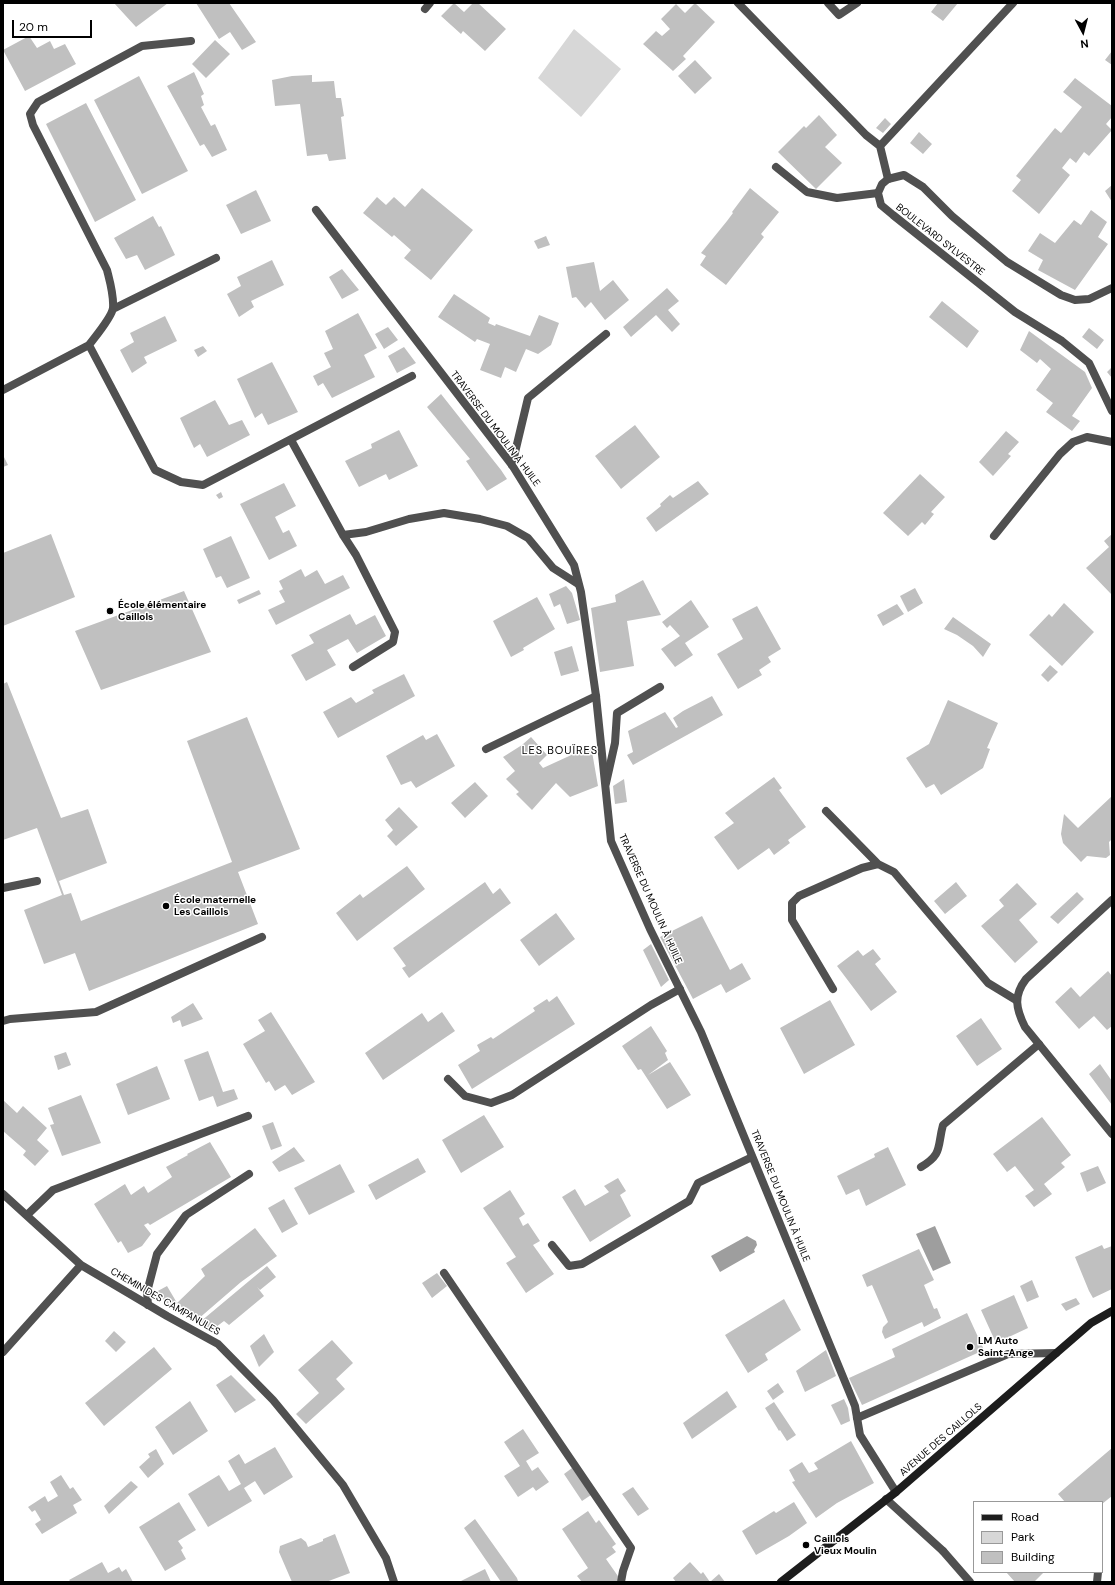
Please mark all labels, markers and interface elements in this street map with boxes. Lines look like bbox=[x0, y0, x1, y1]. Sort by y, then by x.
scale bar bbox=[14, 12, 94, 38]
north arrow bbox=[1063, 12, 1103, 52]
text: 20 m bbox=[19, 19, 48, 35]
text: N bbox=[1080, 36, 1089, 51]
street label: BOULEVARD SYLVESTRE bbox=[893, 202, 987, 278]
street label: TRAVERSE DU MOULIN À HUILE bbox=[448, 369, 542, 489]
place label: École élémentaire Caillols bbox=[118, 599, 206, 622]
marker: École élémentaire Caillols bbox=[105, 606, 115, 616]
district label: LES BOUÏRES bbox=[522, 744, 598, 758]
street label: TRAVERSE DU MOULIN À HUILE bbox=[616, 832, 684, 966]
place label: École maternelle Les Caillols bbox=[174, 894, 256, 918]
marker: École maternelle Les Caillols bbox=[161, 901, 171, 911]
street label: TRAVERSE DU MOULIN À HUILE bbox=[748, 1128, 812, 1264]
street label: CHEMIN DES CAMPANULES bbox=[108, 1266, 222, 1338]
place label: LM Auto Saint-Ange bbox=[978, 1335, 1034, 1358]
marker: LM Auto Saint-Ange bbox=[965, 1342, 975, 1352]
street label: AVENUE DES CAILLOLS bbox=[897, 1401, 985, 1479]
legend bbox=[973, 1501, 1103, 1573]
text: Road bbox=[1011, 1509, 1039, 1525]
text: Park bbox=[1011, 1529, 1035, 1545]
place label: Caillols Vieux Moulin bbox=[814, 1533, 877, 1556]
marker: Caillols Vieux Moulin bbox=[801, 1540, 811, 1550]
text: Building bbox=[1011, 1549, 1055, 1565]

